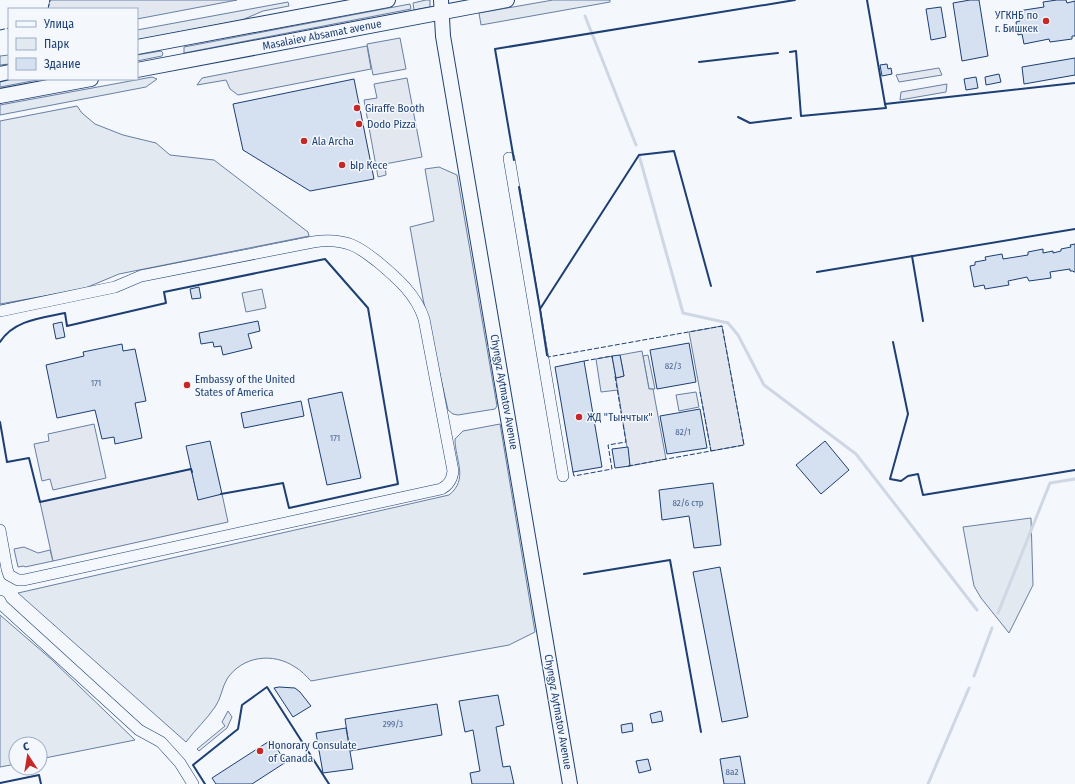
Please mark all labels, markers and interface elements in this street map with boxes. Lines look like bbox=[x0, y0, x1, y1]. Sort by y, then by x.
legend bbox=[8, 8, 138, 80]
place label: УГКНБ по г. Бишкек bbox=[994, 9, 1039, 35]
marker: УГКНБ по г. Бишкек bbox=[1041, 16, 1051, 26]
text: Улица bbox=[43, 17, 74, 31]
street label: Masalaiev Absamat avenue bbox=[261, 17, 383, 53]
text: Парк bbox=[44, 37, 70, 51]
text: Здание bbox=[44, 57, 80, 71]
place label: Giraffe Booth bbox=[365, 102, 425, 115]
marker: Giraffe Booth bbox=[352, 103, 362, 113]
place label: Dodo Pizza bbox=[367, 118, 416, 131]
marker: Dodo Pizza bbox=[354, 119, 364, 129]
place label: Ala Archa bbox=[312, 135, 354, 148]
marker: Ala Archa bbox=[299, 136, 309, 146]
place label: Ыр Кесе bbox=[350, 159, 388, 172]
marker: Ыр Кесе bbox=[337, 160, 347, 170]
street label: Chyngyz Aytmatov Avenue bbox=[487, 333, 521, 451]
house number: 82/3 bbox=[665, 361, 681, 371]
place label: Embassy of the United States of America bbox=[195, 373, 295, 399]
house number: 171 bbox=[91, 378, 101, 388]
marker: Embassy of the United States of America bbox=[182, 380, 192, 390]
place label: ЖД "Тынчтык" bbox=[587, 411, 653, 424]
marker: ЖД "Тынчтык" bbox=[574, 412, 584, 422]
house number: 82/1 bbox=[675, 427, 691, 437]
house number: 171 bbox=[330, 433, 340, 443]
house number: 82/6 стр bbox=[672, 498, 704, 508]
street label: Chyngyz Aytmatov Avenue bbox=[541, 653, 575, 771]
house number: 299/3 bbox=[383, 719, 403, 729]
north arrow bbox=[8, 736, 48, 776]
place label: Honorary Consulate of Canada bbox=[268, 739, 357, 765]
text: С bbox=[22, 740, 30, 754]
marker: Honorary Consulate of Canada bbox=[255, 746, 265, 756]
house number: 8а2 bbox=[726, 767, 738, 777]

